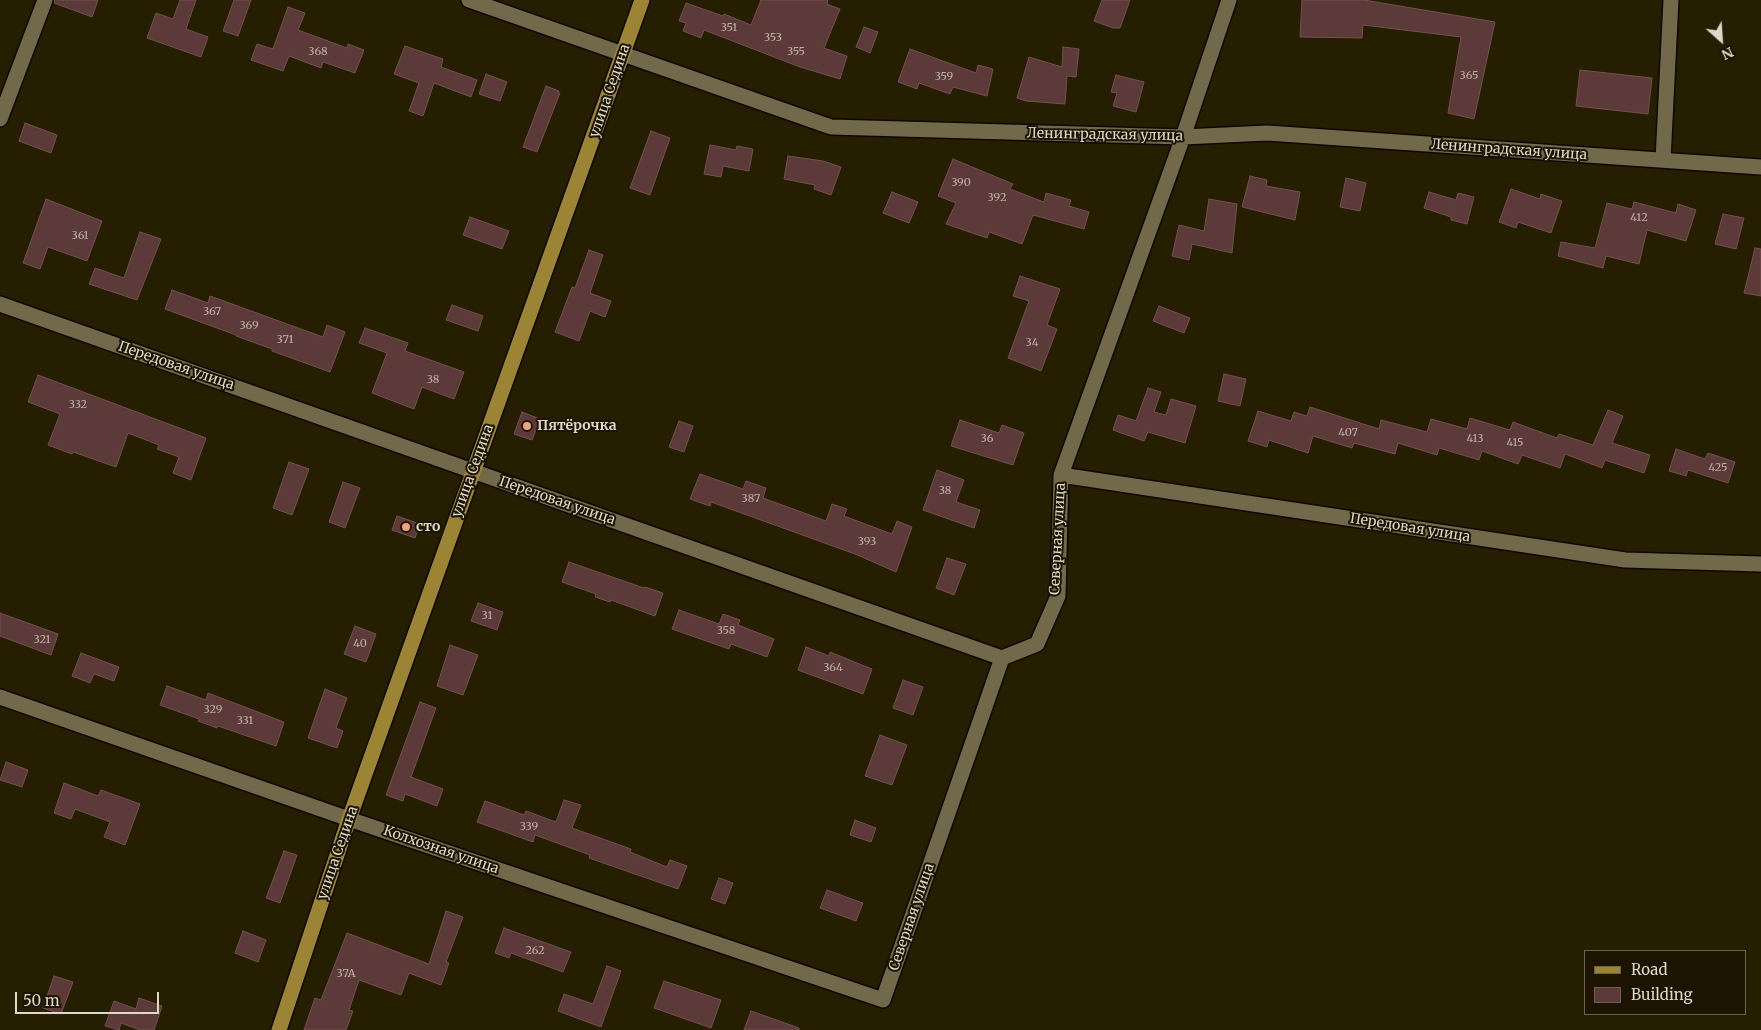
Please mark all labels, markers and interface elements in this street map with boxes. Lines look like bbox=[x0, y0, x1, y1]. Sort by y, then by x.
north arrow bbox=[1696, 15, 1746, 65]
house number: 351 bbox=[721, 21, 737, 35]
house number: 353 bbox=[764, 31, 782, 45]
street label: улица Седина bbox=[586, 42, 634, 140]
text: N bbox=[1719, 43, 1736, 64]
house number: 368 bbox=[308, 45, 328, 59]
house number: 355 bbox=[787, 45, 805, 59]
house number: 365 bbox=[1460, 69, 1478, 83]
house number: 359 bbox=[935, 70, 953, 84]
street label: Ленинградская улица bbox=[1027, 125, 1183, 145]
street label: Ленинградская улица bbox=[1430, 136, 1588, 164]
house number: 390 bbox=[951, 176, 971, 190]
house number: 392 bbox=[988, 191, 1006, 205]
house number: 412 bbox=[1630, 211, 1648, 225]
house number: 361 bbox=[71, 229, 89, 243]
house number: 367 bbox=[203, 305, 221, 319]
house number: 369 bbox=[239, 319, 259, 333]
house number: 371 bbox=[277, 333, 293, 347]
house number: 34 bbox=[1026, 336, 1038, 350]
street label: Передовая улица bbox=[116, 338, 236, 394]
house number: 38 bbox=[427, 373, 439, 387]
house number: 332 bbox=[69, 398, 87, 412]
place label: Пятёрочка bbox=[537, 418, 617, 434]
marker: Пятёрочка bbox=[521, 420, 533, 432]
street label: улица Седина bbox=[448, 422, 498, 520]
house number: 407 bbox=[1338, 426, 1358, 440]
house number: 36 bbox=[981, 432, 993, 446]
house number: 413 bbox=[1467, 432, 1483, 446]
house number: 415 bbox=[1506, 436, 1524, 450]
house number: 425 bbox=[1709, 461, 1727, 475]
street label: Передовая улица bbox=[497, 473, 617, 529]
street label: Северная улица bbox=[1047, 482, 1069, 596]
house number: 38 bbox=[939, 484, 951, 498]
house number: 387 bbox=[742, 492, 760, 506]
street label: Передовая улица bbox=[1349, 510, 1471, 546]
place label: сто bbox=[416, 519, 440, 535]
marker: сто bbox=[400, 521, 412, 533]
house number: 393 bbox=[858, 535, 876, 549]
house number: 31 bbox=[482, 609, 492, 623]
house number: 358 bbox=[717, 624, 735, 638]
house number: 321 bbox=[33, 633, 51, 647]
house number: 40 bbox=[353, 637, 367, 651]
house number: 364 bbox=[823, 661, 843, 675]
house number: 329 bbox=[204, 703, 222, 717]
house number: 331 bbox=[237, 714, 253, 728]
street label: улица Седина bbox=[314, 804, 362, 902]
house number: 339 bbox=[520, 820, 538, 834]
street label: Колхозная улица bbox=[381, 822, 501, 878]
street label: Северная улица bbox=[886, 861, 938, 973]
house number: 262 bbox=[525, 944, 545, 958]
legend bbox=[1584, 950, 1746, 1015]
text: Road bbox=[1631, 960, 1667, 979]
house number: 37А bbox=[337, 967, 355, 981]
scale bar bbox=[18, 982, 161, 1014]
text: Building bbox=[1631, 985, 1693, 1004]
text: 50 m bbox=[23, 991, 60, 1010]

